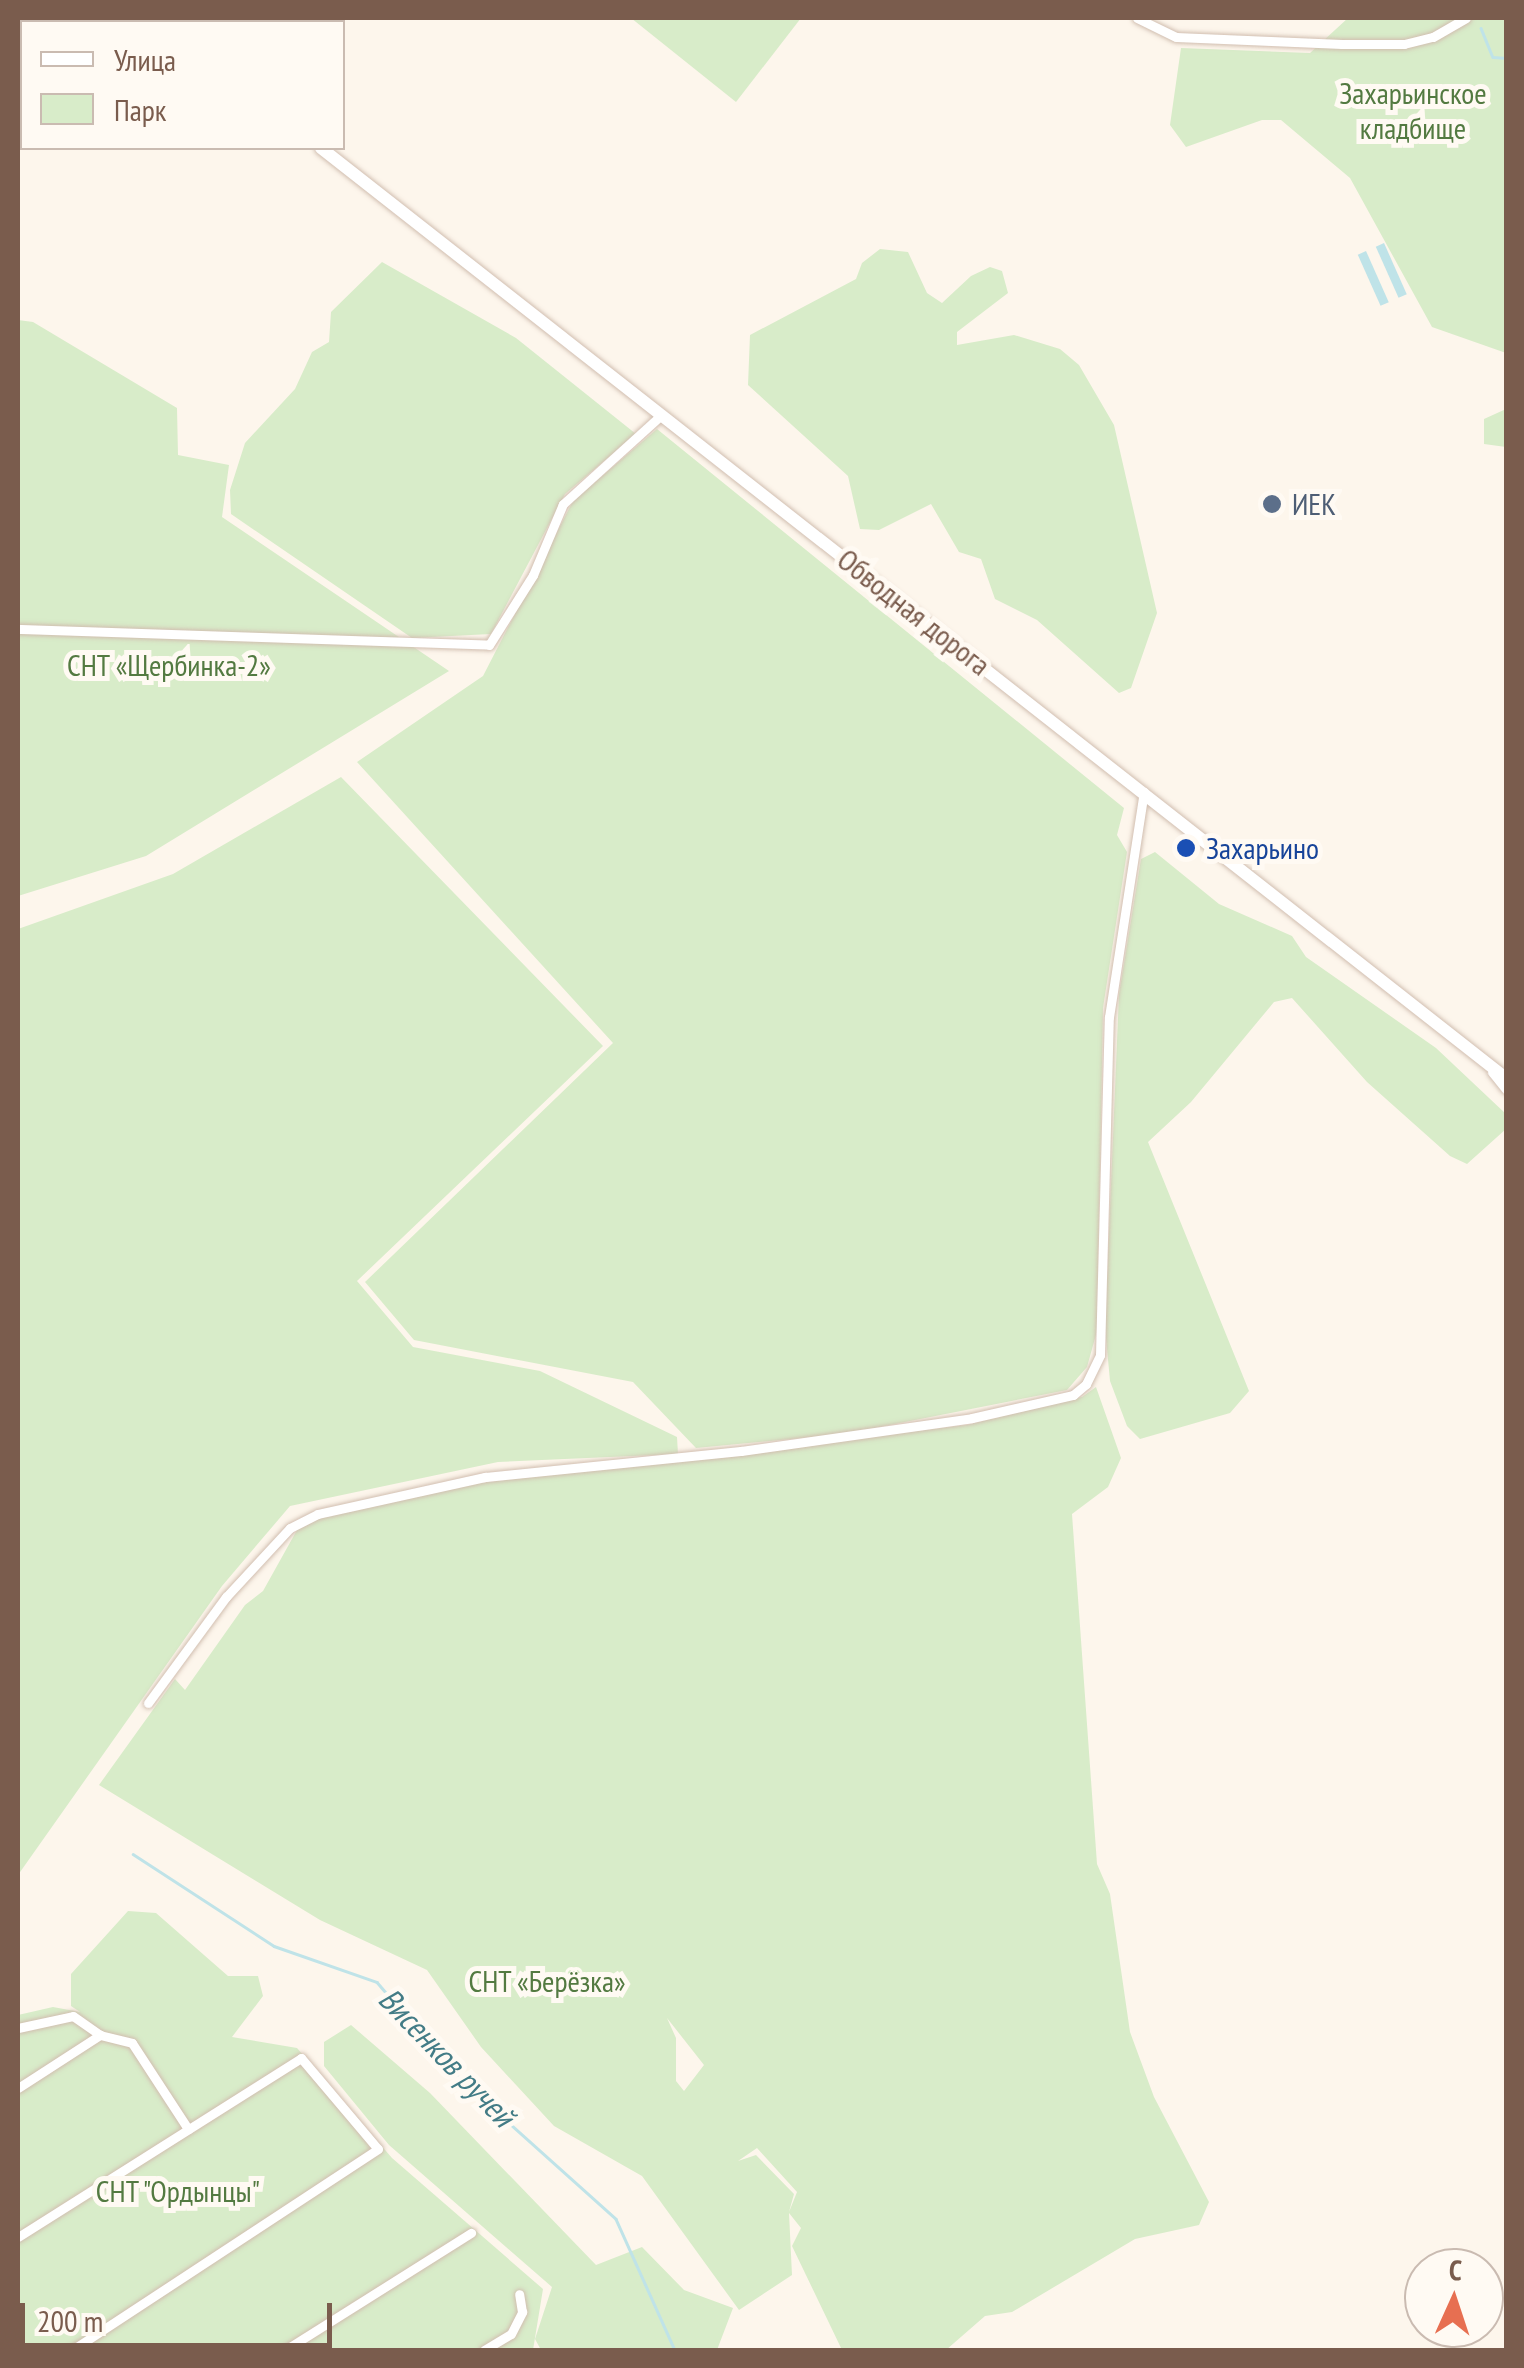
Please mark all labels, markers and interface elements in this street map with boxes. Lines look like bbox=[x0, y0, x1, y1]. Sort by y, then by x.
legend bbox=[20, 20, 345, 150]
text: Улица bbox=[114, 40, 176, 79]
park label: Захарьинское кладбище bbox=[1339, 75, 1487, 146]
text: Парк bbox=[114, 90, 166, 129]
place label: ИЕК bbox=[1292, 486, 1336, 522]
marker: ИЕК bbox=[1261, 493, 1283, 515]
street label: Обводная дорога bbox=[831, 541, 997, 683]
park label: СНТ «Щербинка-2» bbox=[67, 647, 271, 683]
place label: Захарьино bbox=[1206, 830, 1319, 866]
marker: Захарьино bbox=[1175, 837, 1197, 859]
park label: СНТ «Берёзка» bbox=[468, 1963, 626, 1999]
water label: Висенков ручей bbox=[371, 1980, 523, 2134]
park label: СНТ "Ордынцы" bbox=[94, 2173, 262, 2209]
north arrow bbox=[1404, 2248, 1504, 2348]
text: С bbox=[1448, 2251, 1463, 2288]
scale bar bbox=[25, 2283, 338, 2345]
text: 200 m bbox=[37, 2301, 103, 2340]

